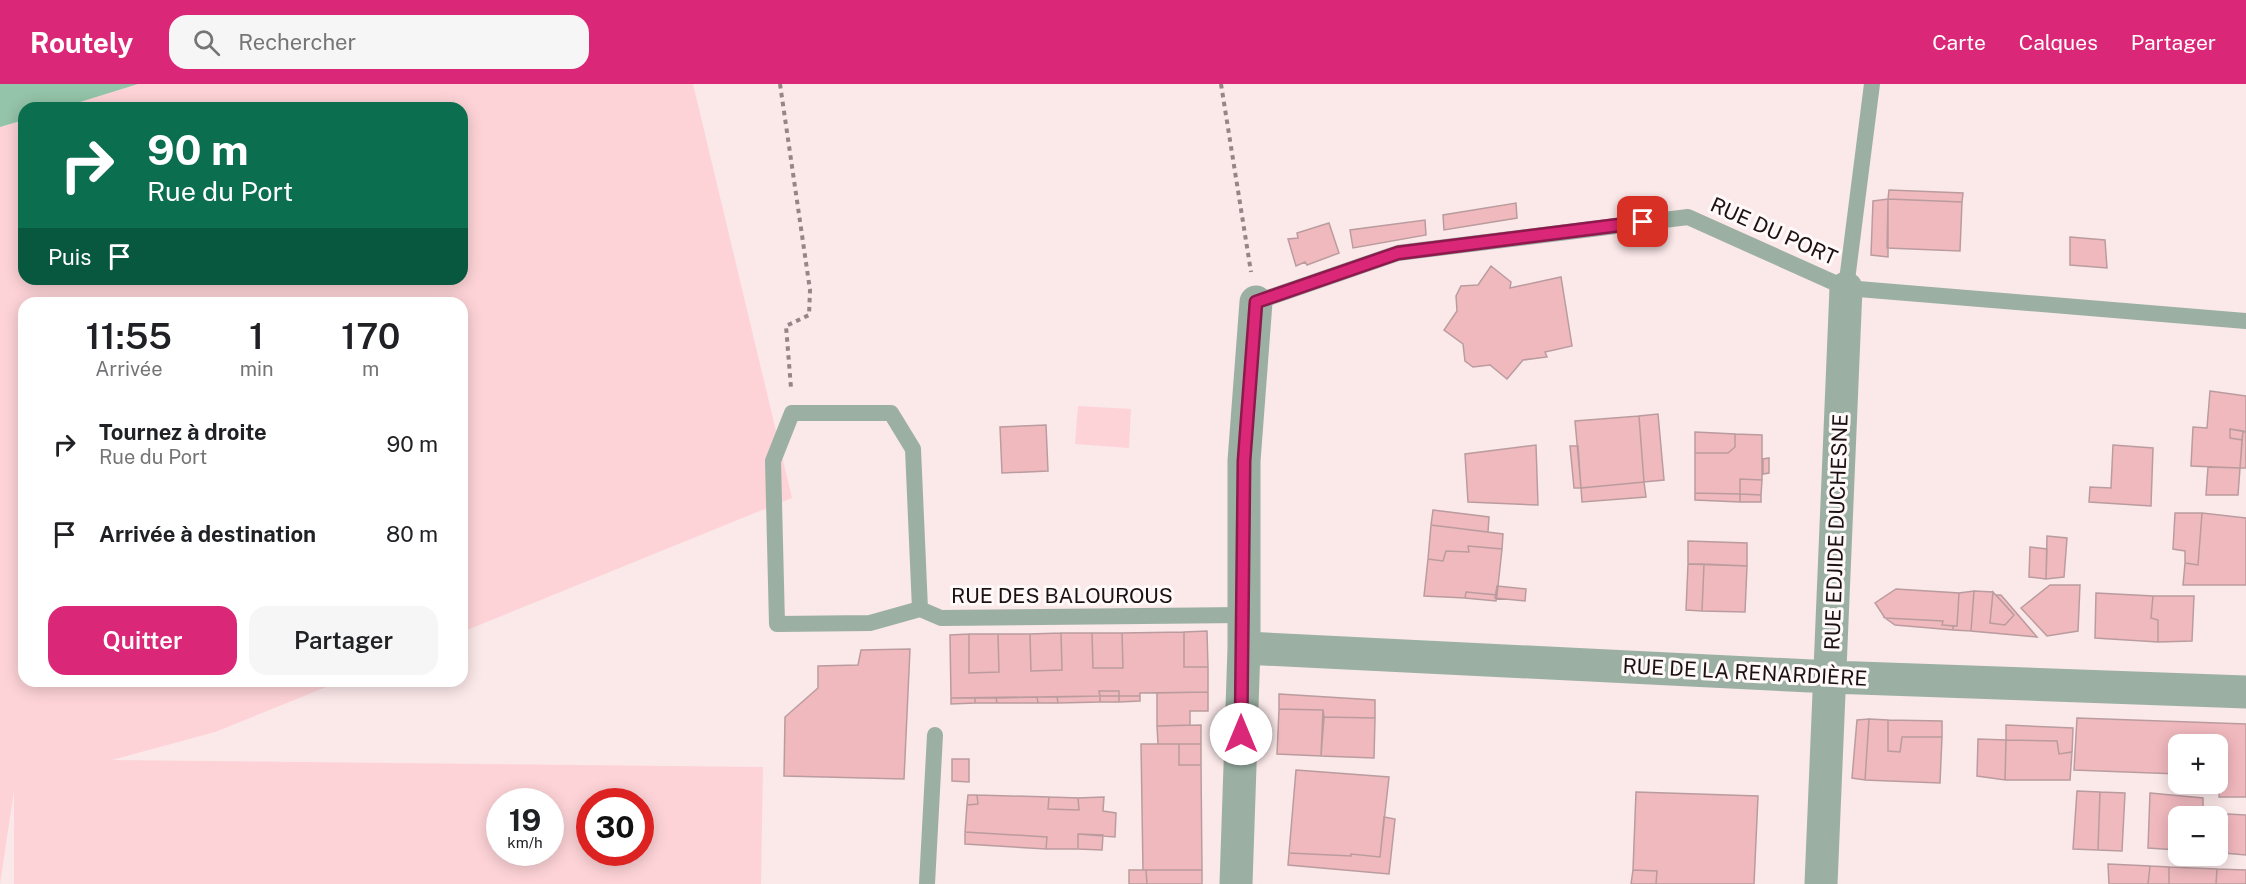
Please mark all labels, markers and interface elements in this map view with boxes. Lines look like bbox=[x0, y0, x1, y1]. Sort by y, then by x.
search box bbox=[169, 15, 589, 69]
text: Routely bbox=[30, 26, 133, 59]
icon: search bbox=[190, 26, 223, 59]
text: Rechercher bbox=[238, 29, 356, 55]
text: Carte bbox=[1932, 30, 1986, 55]
text: Calques bbox=[2019, 30, 2098, 55]
text: Partager bbox=[2131, 30, 2216, 55]
text: 90 m bbox=[147, 125, 249, 174]
icon: right bbox=[48, 126, 126, 204]
text: Rue du Port bbox=[147, 175, 293, 207]
street label: RUE DU PORT bbox=[1707, 192, 1841, 270]
pin bbox=[1617, 196, 1668, 247]
icon: arrive bbox=[1626, 205, 1659, 238]
icon: arrive bbox=[103, 240, 136, 273]
text: Puis bbox=[48, 244, 91, 270]
text: 11:55 bbox=[86, 315, 172, 357]
text: 1 bbox=[249, 315, 264, 357]
text: 170 bbox=[341, 315, 400, 357]
text: Arrivée bbox=[95, 357, 162, 381]
text: min bbox=[240, 357, 274, 381]
text: m bbox=[362, 357, 379, 381]
street label: RUE EDJIDE DUCHESNE bbox=[1819, 413, 1853, 651]
text: Tournez à droite bbox=[99, 419, 267, 445]
icon: right bbox=[48, 428, 81, 461]
text: 90 m bbox=[387, 431, 438, 457]
text: Rue du Port bbox=[99, 445, 207, 469]
icon: arrive bbox=[48, 518, 81, 551]
text: Arrivée à destination bbox=[99, 521, 316, 547]
text: 80 m bbox=[386, 521, 438, 547]
street label: RUE DES BALOUROUS bbox=[951, 583, 1173, 608]
button: Quitter bbox=[48, 606, 237, 675]
button: Partager bbox=[249, 606, 438, 675]
street label: RUE DE LA RENARDIÈRE bbox=[1622, 653, 1868, 691]
position arrow bbox=[1209, 702, 1273, 766]
map controls bbox=[2168, 734, 2228, 866]
button: + bbox=[2168, 734, 2228, 794]
speed limit sign: 30 bbox=[576, 788, 654, 866]
text: 19 bbox=[509, 802, 541, 838]
button: − bbox=[2168, 806, 2228, 866]
text: km/h bbox=[507, 834, 543, 851]

